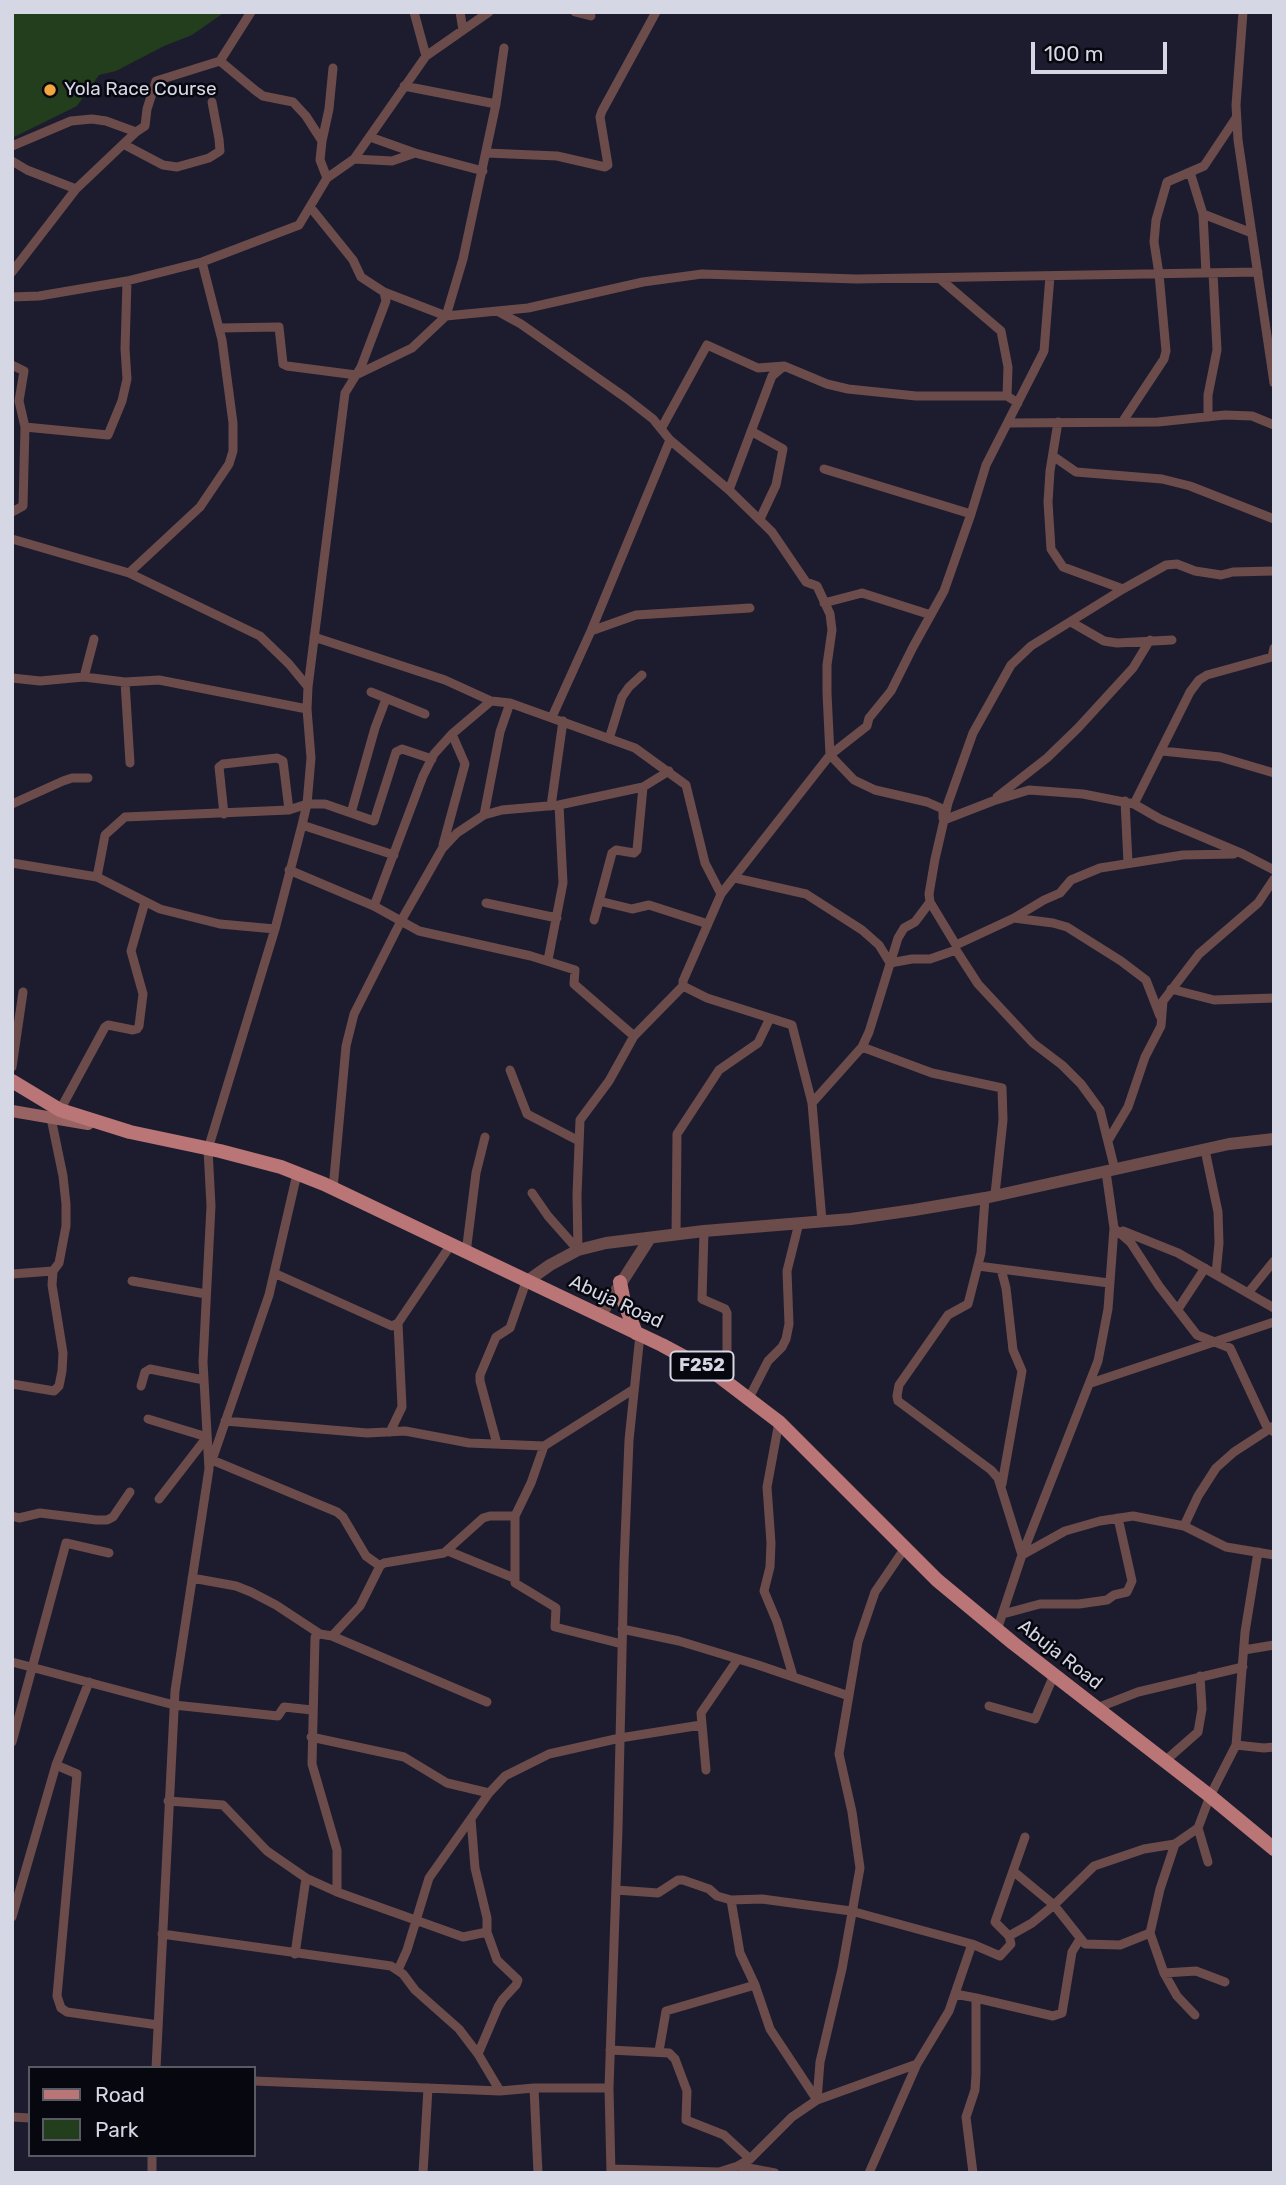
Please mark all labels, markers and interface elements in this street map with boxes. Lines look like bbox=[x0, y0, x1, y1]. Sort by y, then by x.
scale bar bbox=[1034, 28, 1170, 72]
text: 100 m bbox=[1044, 41, 1103, 66]
place label: Yola Race Course bbox=[64, 79, 217, 101]
marker: Yola Race Course bbox=[42, 82, 58, 98]
street label: Abuja Road bbox=[566, 1270, 666, 1334]
road number: F252 bbox=[670, 1352, 734, 1380]
street label: Abuja Road bbox=[1013, 1615, 1107, 1695]
legend bbox=[28, 2066, 256, 2157]
text: Road bbox=[95, 2082, 145, 2107]
text: Park bbox=[95, 2117, 139, 2142]

